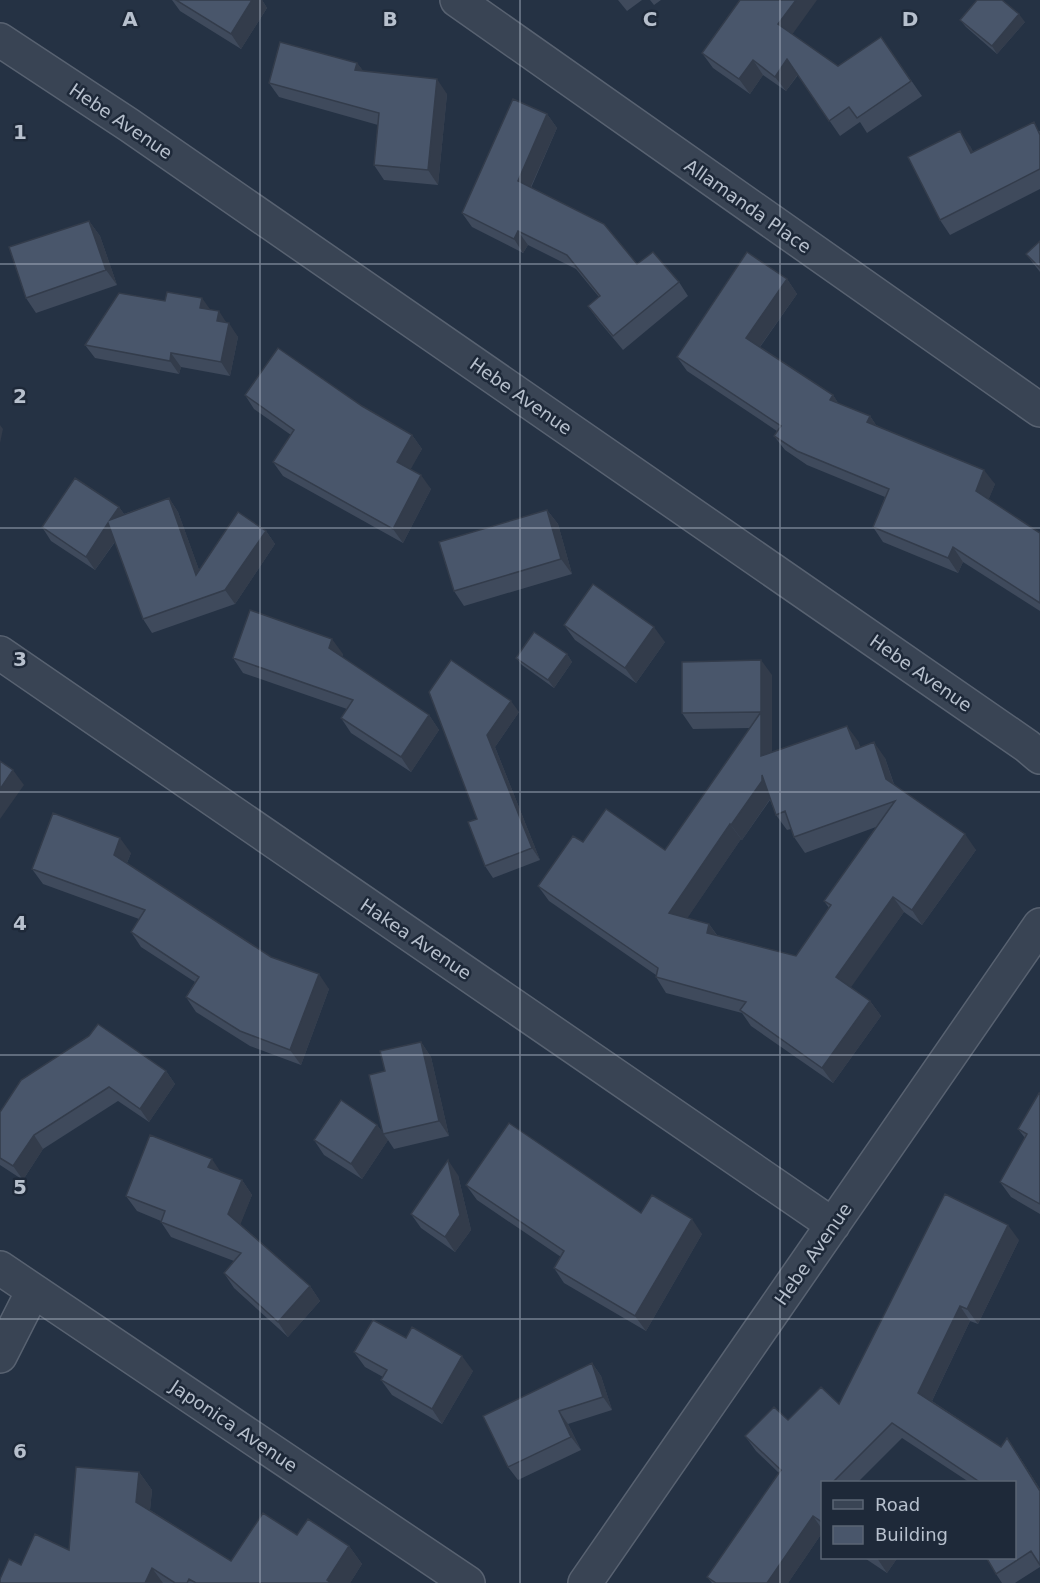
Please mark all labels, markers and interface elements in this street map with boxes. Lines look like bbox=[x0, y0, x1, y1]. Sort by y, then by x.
text: A bbox=[122, 7, 138, 31]
text: B bbox=[382, 7, 398, 31]
text: C bbox=[643, 7, 657, 31]
text: D bbox=[902, 7, 918, 31]
street label: Hebe Avenue bbox=[66, 79, 176, 163]
text: 1 bbox=[13, 120, 27, 144]
street label: Allamanda Place bbox=[681, 155, 815, 257]
street label: Hebe Avenue bbox=[466, 353, 576, 439]
text: 2 bbox=[13, 384, 27, 408]
street label: Hebe Avenue bbox=[866, 630, 976, 716]
text: 3 bbox=[13, 647, 27, 671]
street label: Hakea Avenue bbox=[357, 894, 475, 984]
text: 4 bbox=[13, 911, 27, 935]
text: 5 bbox=[13, 1175, 27, 1199]
street label: Hebe Avenue bbox=[770, 1199, 856, 1309]
street label: Japonica Avenue bbox=[166, 1375, 302, 1476]
text: 6 bbox=[13, 1439, 27, 1463]
legend bbox=[821, 1481, 1016, 1559]
text: Road bbox=[875, 1494, 920, 1515]
text: Building bbox=[875, 1524, 948, 1545]

